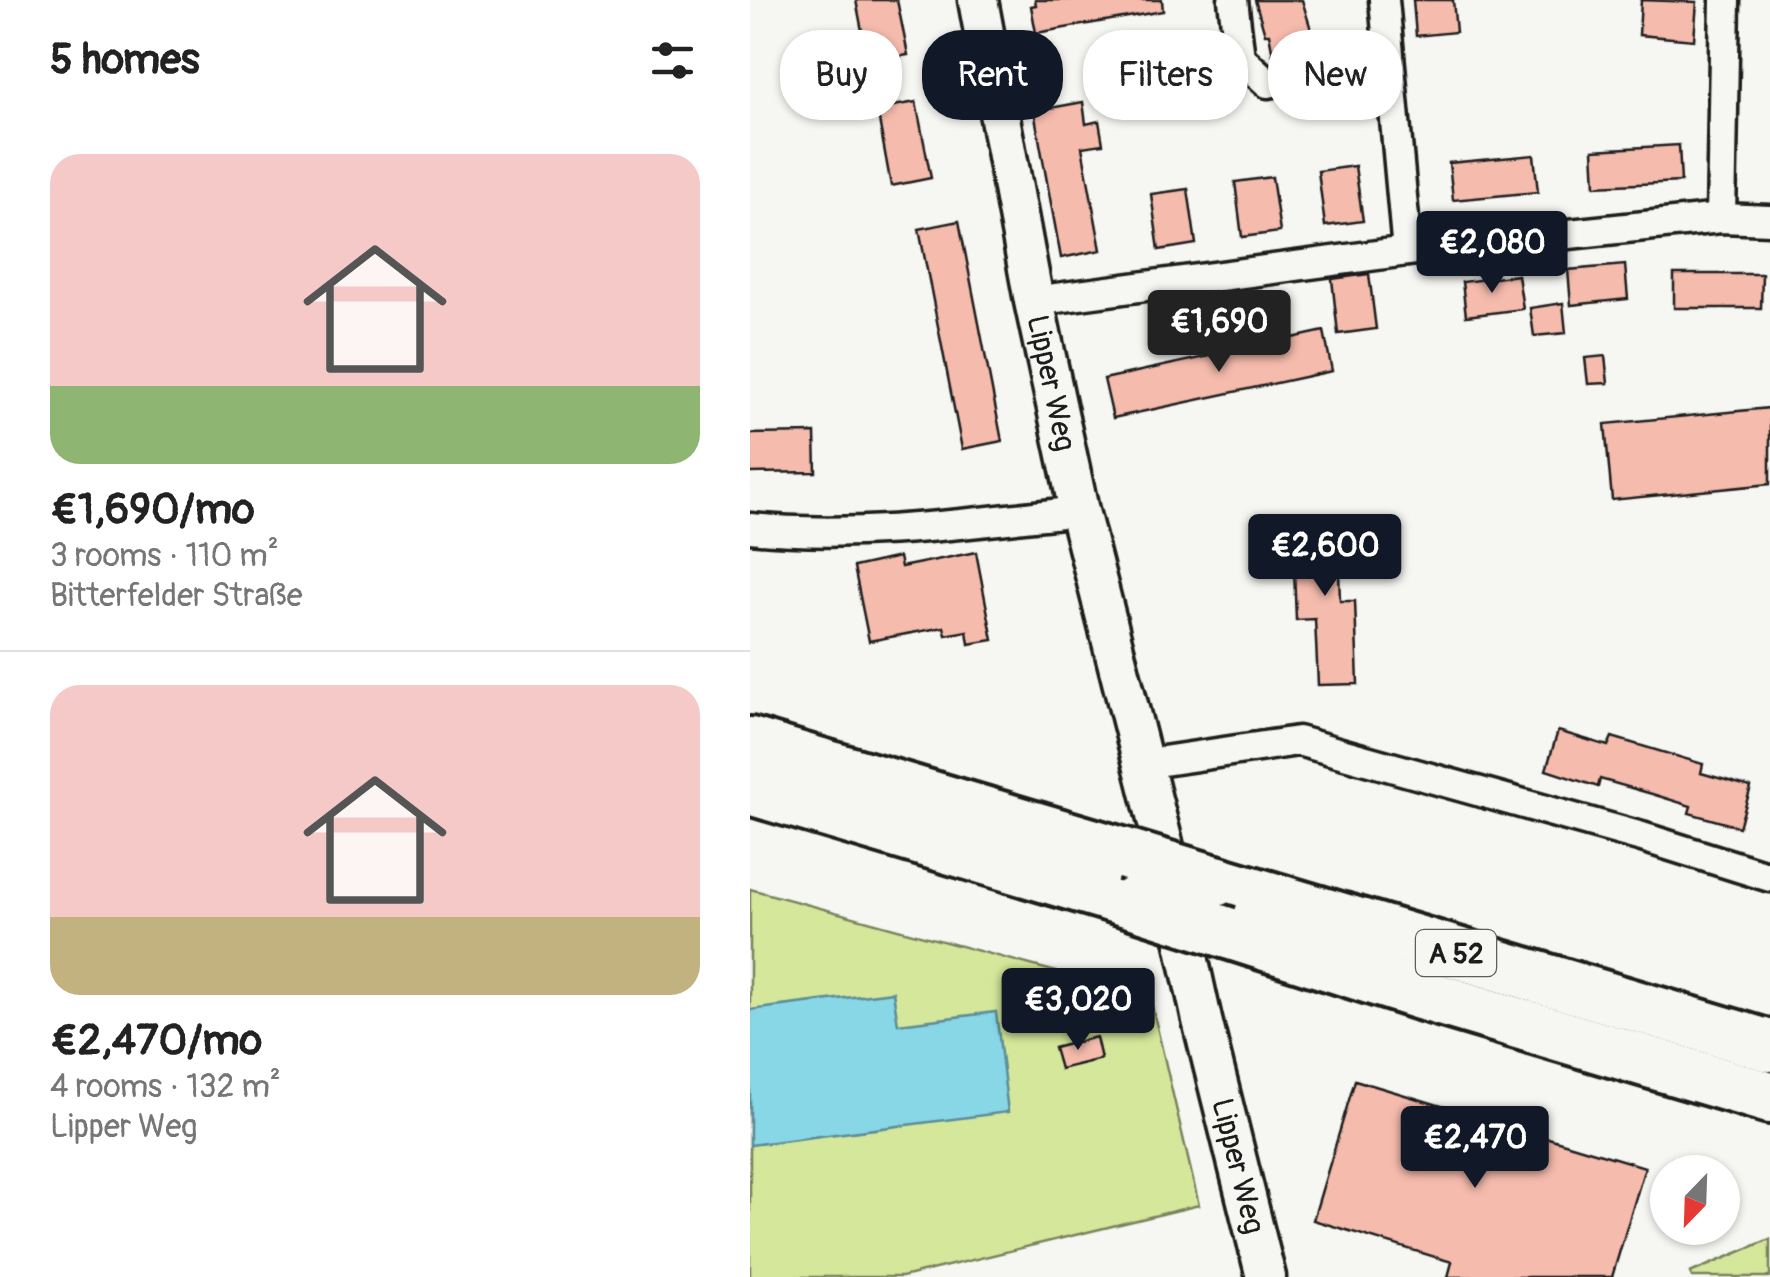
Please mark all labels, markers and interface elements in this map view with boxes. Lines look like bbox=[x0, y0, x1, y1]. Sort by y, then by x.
chip: Buy bbox=[780, 30, 902, 120]
chip: Rent bbox=[922, 30, 1063, 120]
chip: Filters bbox=[1083, 30, 1248, 120]
chip: New bbox=[1268, 30, 1402, 120]
icon: filters bbox=[645, 33, 700, 88]
text: 5 homes bbox=[50, 34, 200, 86]
pin: €2,080 bbox=[1411, 211, 1573, 296]
icon: home bbox=[285, 219, 465, 399]
text: €2,080 bbox=[1439, 223, 1545, 263]
pin: €1,690 bbox=[1138, 290, 1300, 375]
text: €1,690 bbox=[1170, 302, 1268, 342]
street label: Lipper Weg bbox=[1019, 312, 1084, 454]
text: €1,690/mo bbox=[50, 484, 255, 536]
pin: €2,600 bbox=[1244, 514, 1406, 599]
text: €2,600 bbox=[1270, 526, 1380, 566]
text: 3 rooms · 110 m² bbox=[50, 536, 279, 576]
text: Bitterfelder Straße bbox=[50, 576, 302, 616]
icon: home bbox=[285, 750, 465, 930]
road number: A 52 bbox=[1416, 930, 1496, 976]
pin: €3,020 bbox=[997, 968, 1159, 1053]
text: €3,020 bbox=[1024, 980, 1132, 1020]
text: €2,470/mo bbox=[50, 1015, 262, 1067]
text: 4 rooms · 132 m² bbox=[50, 1067, 281, 1107]
street label: Lipper Weg bbox=[1203, 1095, 1272, 1238]
pin: €2,470 bbox=[1394, 1106, 1556, 1191]
text: Lipper Weg bbox=[50, 1107, 197, 1147]
text: €2,470 bbox=[1423, 1118, 1527, 1158]
north arrow bbox=[1650, 1155, 1740, 1245]
map controls bbox=[1650, 1155, 1740, 1245]

